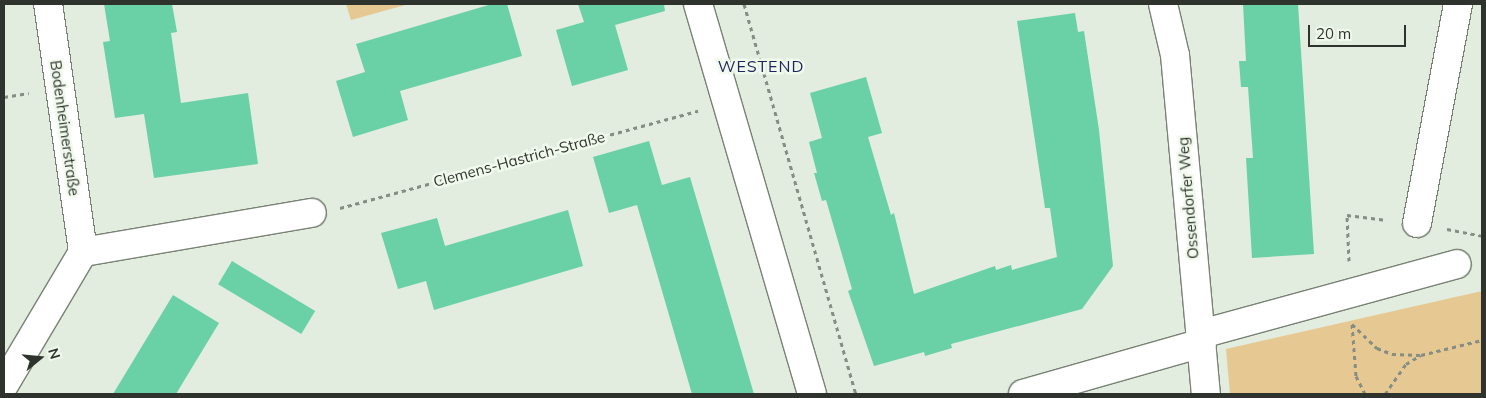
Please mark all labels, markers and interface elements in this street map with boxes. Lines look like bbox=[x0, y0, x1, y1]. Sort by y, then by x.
scale bar bbox=[1311, 15, 1408, 47]
text: 20 m bbox=[1316, 24, 1351, 43]
district label: WESTEND bbox=[717, 56, 805, 76]
street label: Bodenheimerstraße bbox=[47, 59, 83, 197]
street label: Clemens-Hastrich-Straße bbox=[431, 127, 607, 191]
street label: Ossendorfer Weg bbox=[1174, 136, 1202, 260]
north arrow bbox=[15, 333, 65, 383]
text: N bbox=[44, 346, 64, 361]

